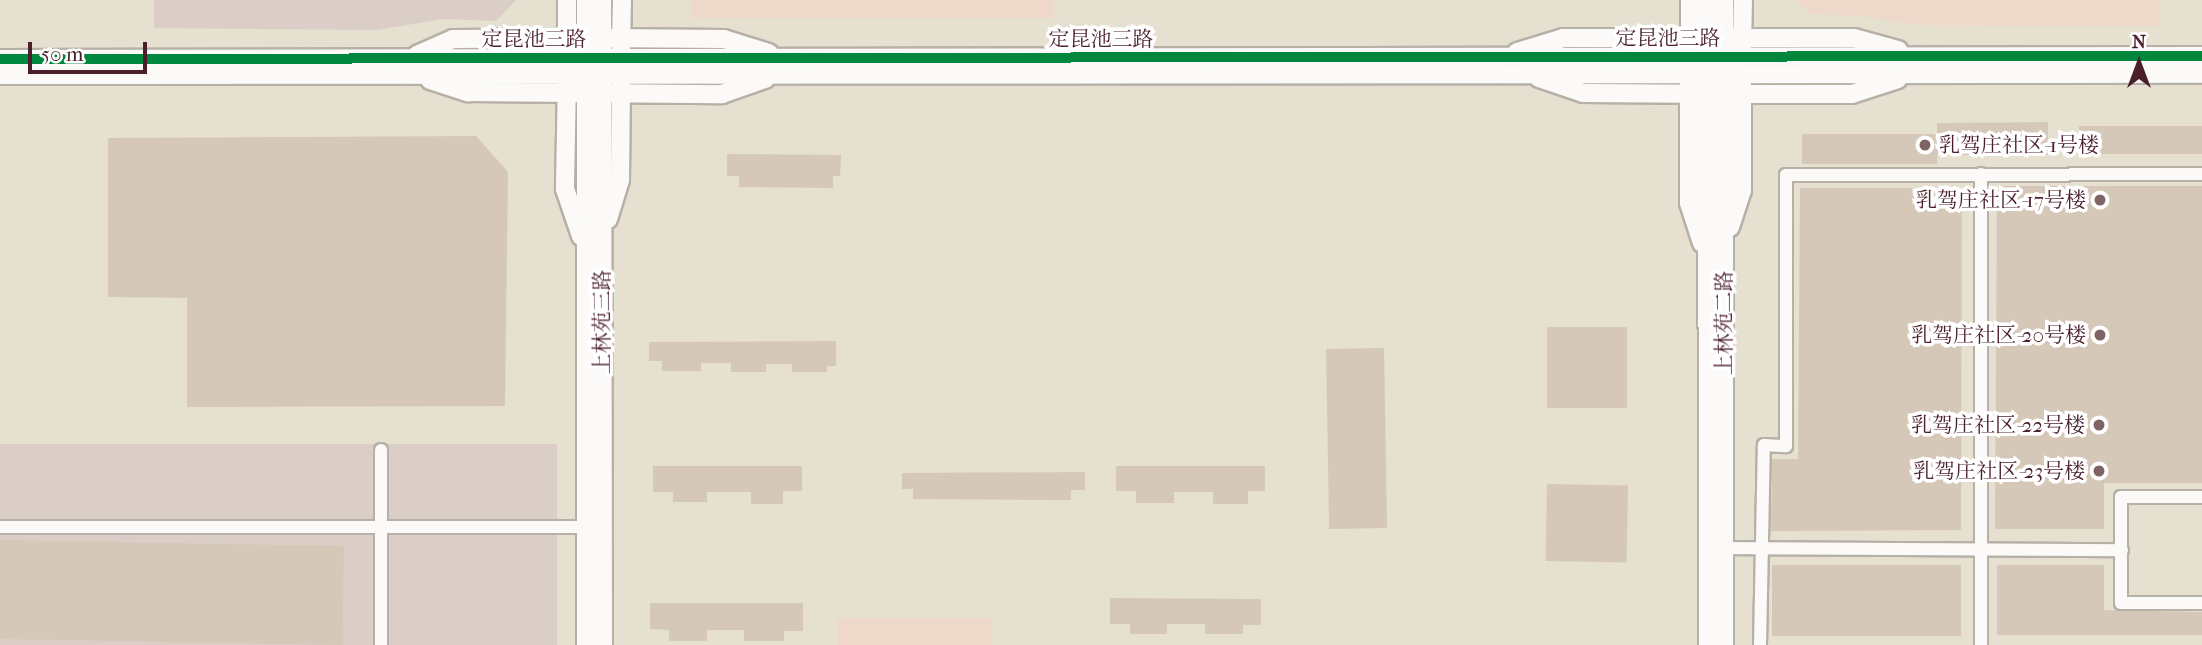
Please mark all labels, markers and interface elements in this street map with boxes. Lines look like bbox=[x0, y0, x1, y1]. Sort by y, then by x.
street label: 定昆池三路 bbox=[1616, 25, 1720, 51]
street label: 定昆池三路 bbox=[482, 26, 586, 52]
street label: 定昆池三路 bbox=[1049, 26, 1153, 52]
scale bar bbox=[32, 28, 150, 72]
north arrow bbox=[2104, 28, 2174, 98]
text: N bbox=[2132, 31, 2146, 53]
text: 50 m bbox=[41, 42, 84, 66]
place label: 乳驾庄社区-1号楼 bbox=[1939, 132, 2099, 158]
marker: 乳驾庄社区-1号楼 bbox=[1917, 137, 1933, 153]
place label: 乳驾庄社区-17号楼 bbox=[1916, 187, 2086, 213]
marker: 乳驾庄社区-17号楼 bbox=[2092, 192, 2108, 208]
street label: 上林苑三路 bbox=[589, 270, 615, 374]
street label: 上林苑二路 bbox=[1711, 271, 1737, 375]
place label: 乳驾庄社区-20号楼 bbox=[1911, 322, 2086, 348]
marker: 乳驾庄社区-20号楼 bbox=[2092, 327, 2108, 343]
place label: 乳驾庄社区-22号楼 bbox=[1911, 412, 2085, 438]
marker: 乳驾庄社区-22号楼 bbox=[2091, 417, 2107, 433]
place label: 乳驾庄社区-23号楼 bbox=[1913, 458, 2085, 484]
marker: 乳驾庄社区-23号楼 bbox=[2091, 463, 2107, 479]

